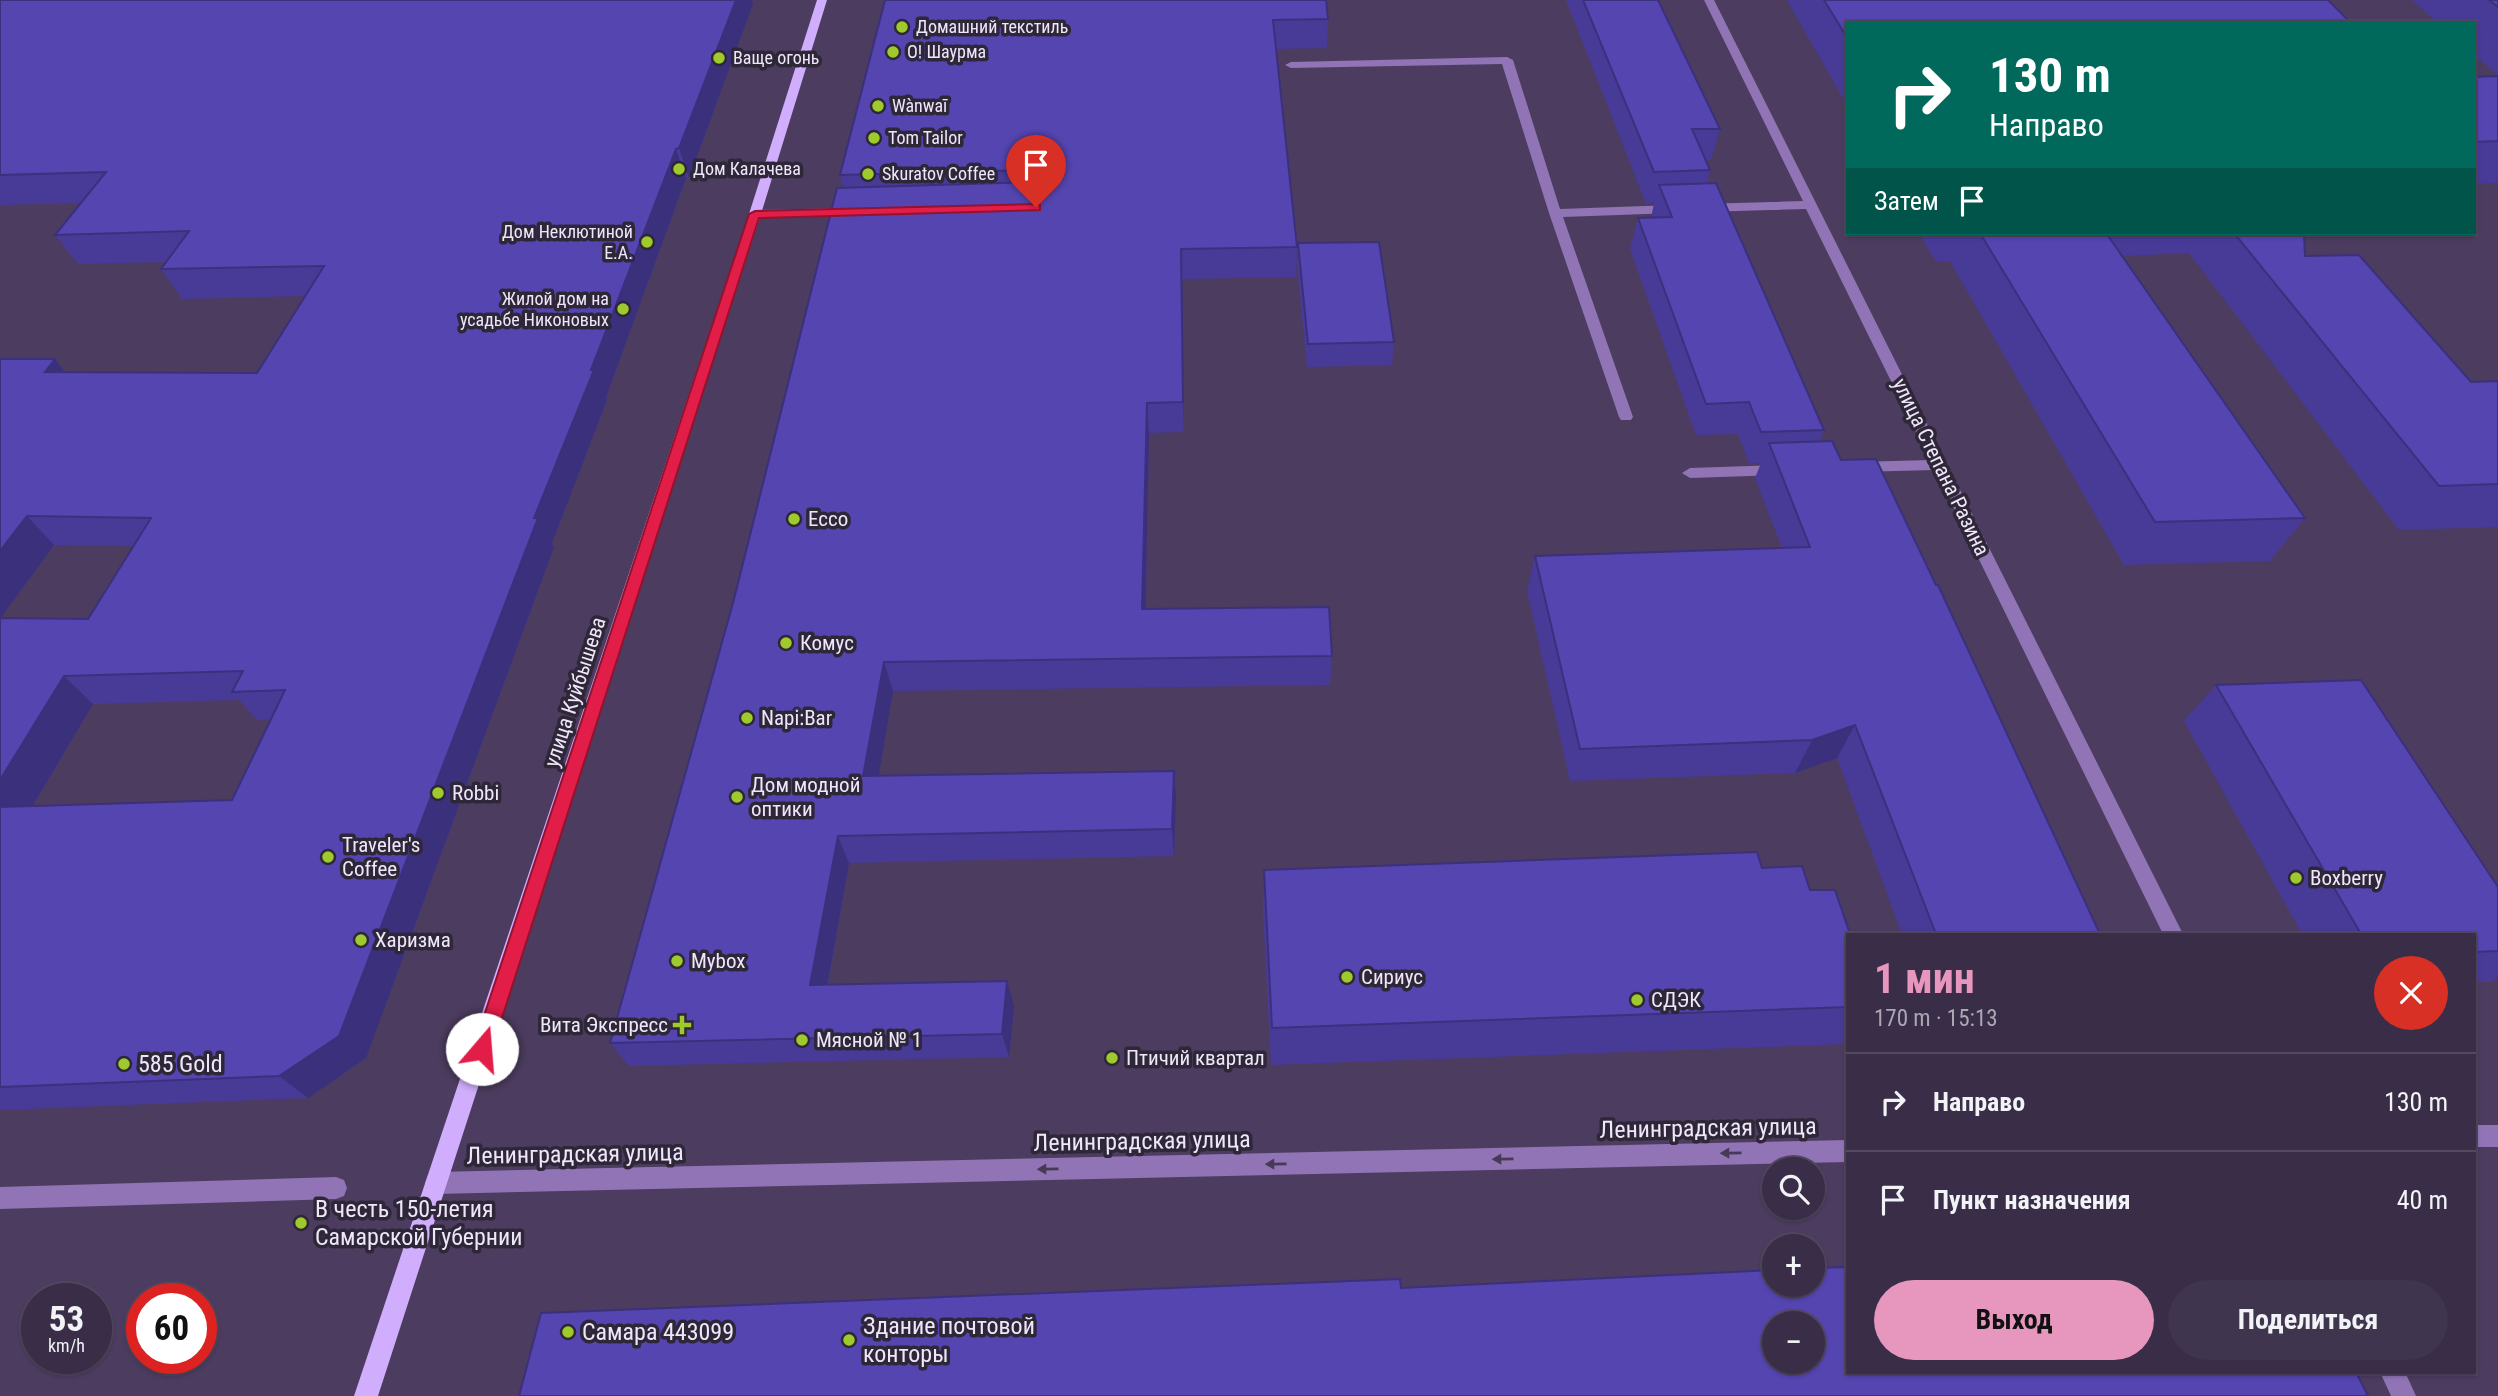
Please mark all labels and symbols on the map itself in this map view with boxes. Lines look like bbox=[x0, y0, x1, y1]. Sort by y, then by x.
place label: Домашний текстиль bbox=[916, 16, 1068, 37]
marker: Домашний текстиль bbox=[894, 19, 910, 35]
place label: О! Шаурма bbox=[907, 41, 986, 62]
marker: О! Шаурма bbox=[885, 44, 901, 60]
place label: Ваще огонь bbox=[733, 47, 819, 68]
marker: Ваще огонь bbox=[711, 50, 727, 66]
place label: Wànwaī bbox=[892, 95, 948, 116]
marker: Wànwaī bbox=[870, 98, 886, 114]
place label: Tom Tailor bbox=[888, 127, 963, 148]
marker: Tom Tailor bbox=[866, 130, 882, 146]
pin bbox=[1006, 135, 1066, 207]
place label: Дом Калачева bbox=[693, 158, 801, 179]
marker: Дом Калачева bbox=[671, 161, 687, 177]
place label: Skuratov Coffee bbox=[882, 163, 995, 184]
marker: Skuratov Coffee bbox=[860, 166, 876, 182]
place label: Дом Неклютиной Е.А. bbox=[502, 221, 633, 263]
marker: Дом Неклютиной Е.А. bbox=[639, 234, 655, 250]
place label: Жилой дом на усадьбе Никоновых bbox=[460, 288, 609, 330]
marker: Жилой дом на усадьбе Никоновых bbox=[615, 301, 631, 317]
street label: улица Степана Разина bbox=[1888, 374, 1994, 560]
place label: Ecco bbox=[808, 507, 848, 531]
marker: Ecco bbox=[786, 511, 802, 527]
street label: улица Куйбышева bbox=[539, 614, 611, 770]
place label: Комус bbox=[800, 631, 854, 655]
marker: Комус bbox=[778, 635, 794, 651]
place label: Napi:Bar bbox=[761, 706, 832, 730]
marker: Napi:Bar bbox=[739, 710, 755, 726]
place label: Дом модной оптики bbox=[751, 773, 860, 821]
place label: Robbi bbox=[452, 781, 499, 805]
marker: Robbi bbox=[430, 785, 446, 801]
marker: Дом модной оптики bbox=[729, 789, 745, 805]
place label: Traveler's Coffee bbox=[342, 833, 420, 881]
marker: Traveler's Coffee bbox=[320, 849, 336, 865]
place label: Boxberry bbox=[2310, 866, 2383, 890]
marker: Boxberry bbox=[2288, 870, 2304, 886]
place label: Харизма bbox=[375, 928, 451, 952]
marker: Харизма bbox=[353, 932, 369, 948]
place label: Mybox bbox=[691, 949, 746, 973]
marker: Mybox bbox=[669, 953, 685, 969]
place label: Сириус bbox=[1361, 965, 1423, 989]
marker: Сириус bbox=[1339, 969, 1355, 985]
place label: СДЭК bbox=[1651, 988, 1701, 1012]
marker: СДЭК bbox=[1629, 992, 1645, 1008]
position arrow bbox=[445, 1012, 519, 1086]
place label: Вита Экспресс bbox=[540, 1013, 668, 1037]
marker: Вита Экспресс bbox=[674, 1017, 690, 1033]
place label: Мясной № 1 bbox=[816, 1028, 922, 1052]
marker: Мясной № 1 bbox=[794, 1032, 810, 1048]
place label: Птичий квартал bbox=[1126, 1046, 1265, 1070]
place label: 585 Gold bbox=[138, 1050, 223, 1078]
marker: Птичий квартал bbox=[1104, 1050, 1120, 1066]
marker: 585 Gold bbox=[116, 1056, 132, 1072]
street label: Ленинградская улица bbox=[1599, 1112, 1817, 1144]
street label: Ленинградская улица bbox=[1033, 1125, 1251, 1157]
street label: Ленинградская улица bbox=[466, 1138, 684, 1170]
one-way arrow bbox=[1720, 1148, 1742, 1159]
one-way arrow bbox=[1492, 1153, 1514, 1164]
one-way arrow bbox=[1265, 1158, 1287, 1170]
one-way arrow bbox=[1037, 1164, 1059, 1175]
place label: В честь 150-летия Самарской Губернии bbox=[315, 1195, 523, 1251]
marker: В честь 150-летия Самарской Губернии bbox=[293, 1215, 309, 1231]
speed limit sign: 60 bbox=[126, 1283, 217, 1374]
place label: Здание почтовой конторы bbox=[863, 1312, 1035, 1368]
place label: Самара 443099 bbox=[582, 1318, 734, 1346]
marker: Самара 443099 bbox=[560, 1324, 576, 1340]
marker: Здание почтовой конторы bbox=[841, 1332, 857, 1348]

